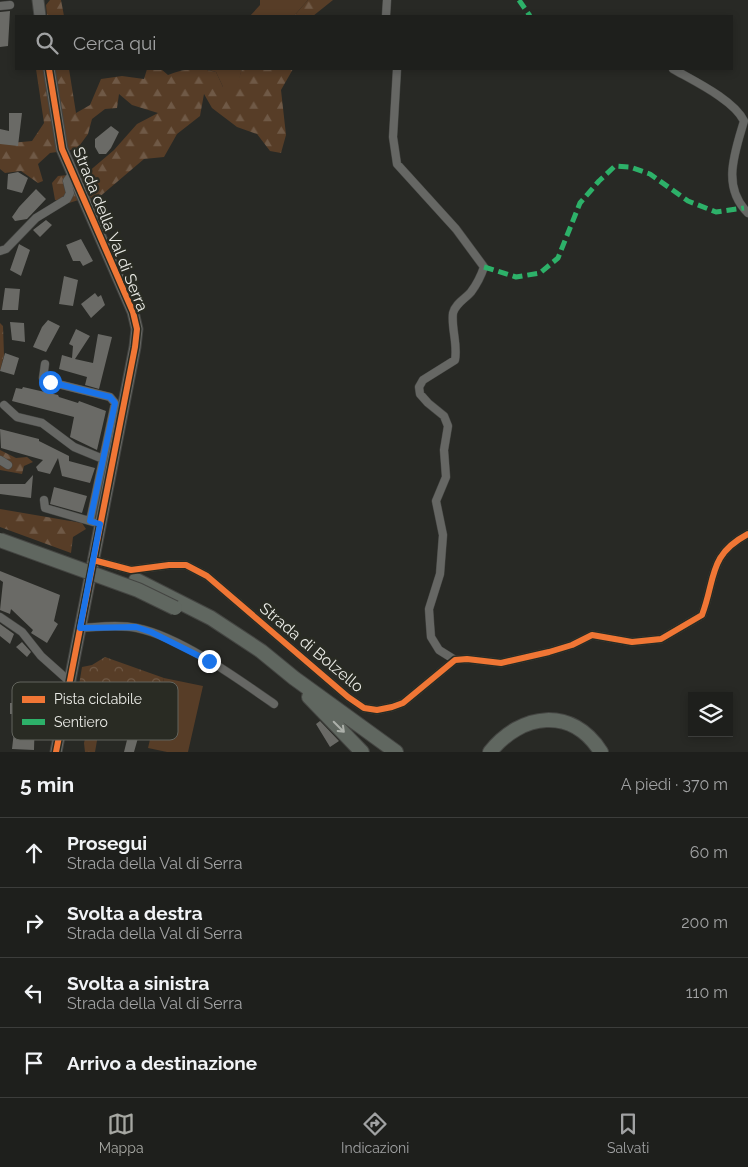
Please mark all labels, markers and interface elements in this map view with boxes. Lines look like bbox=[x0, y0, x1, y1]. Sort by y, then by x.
search box bbox=[15, 15, 733, 70]
icon: search bbox=[33, 29, 61, 57]
text: Cerca qui bbox=[73, 32, 156, 54]
street label: Strada della Val di Serra bbox=[69, 144, 152, 314]
route start bbox=[39, 371, 62, 394]
street label: Strada di Bolzello bbox=[256, 599, 367, 696]
route end bbox=[198, 650, 221, 673]
legend bbox=[12, 682, 178, 740]
text: Pista ciclabile bbox=[54, 691, 142, 707]
map controls bbox=[688, 692, 733, 737]
button: layers bbox=[688, 692, 733, 737]
text: Sentiero bbox=[54, 714, 108, 730]
one-way arrow bbox=[333, 720, 345, 733]
text: 5 min bbox=[20, 772, 74, 797]
text: A piedi · 370 m bbox=[621, 775, 728, 794]
text: Prosegui bbox=[67, 832, 147, 854]
icon: ahead bbox=[20, 839, 48, 867]
text: 60 m bbox=[690, 843, 728, 862]
text: Strada della Val di Serra bbox=[67, 854, 243, 873]
text: Svolta a destra bbox=[67, 902, 203, 924]
icon: right bbox=[20, 909, 48, 937]
text: 200 m bbox=[681, 913, 728, 932]
text: Strada della Val di Serra bbox=[67, 924, 243, 943]
text: Svolta a sinistra bbox=[67, 972, 209, 994]
icon: left bbox=[20, 979, 48, 1007]
text: 110 m bbox=[686, 983, 728, 1002]
text: Strada della Val di Serra bbox=[67, 994, 243, 1013]
icon: arrive bbox=[20, 1049, 48, 1077]
text: Arrivo a destinazione bbox=[67, 1052, 257, 1074]
tab: Mappa bbox=[99, 1110, 144, 1156]
tab: Indicazioni bbox=[341, 1110, 409, 1156]
tab: Salvati bbox=[607, 1110, 649, 1156]

